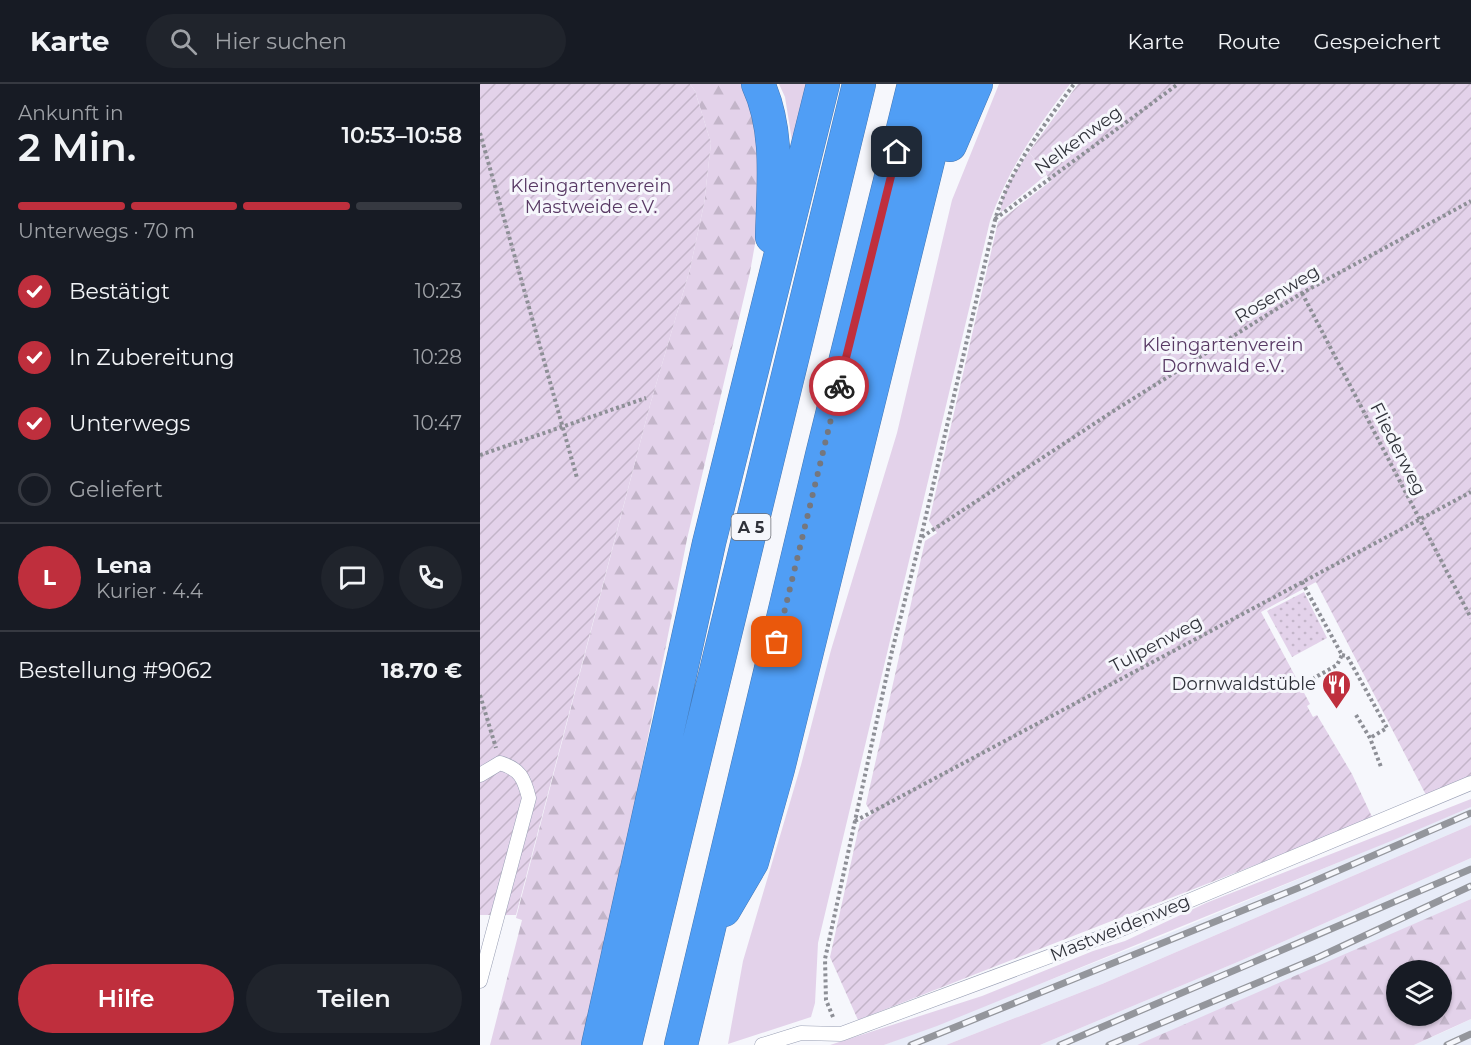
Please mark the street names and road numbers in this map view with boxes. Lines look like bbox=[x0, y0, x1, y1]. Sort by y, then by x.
street label: Nelkenweg bbox=[1030, 101, 1126, 179]
street label: Rosenweg bbox=[1231, 260, 1323, 328]
street label: Fliederweg bbox=[1365, 399, 1431, 499]
road number: A 5 bbox=[732, 514, 770, 540]
street label: Tulpenweg bbox=[1106, 611, 1206, 677]
street label: Mastweidenweg bbox=[1047, 890, 1193, 966]

